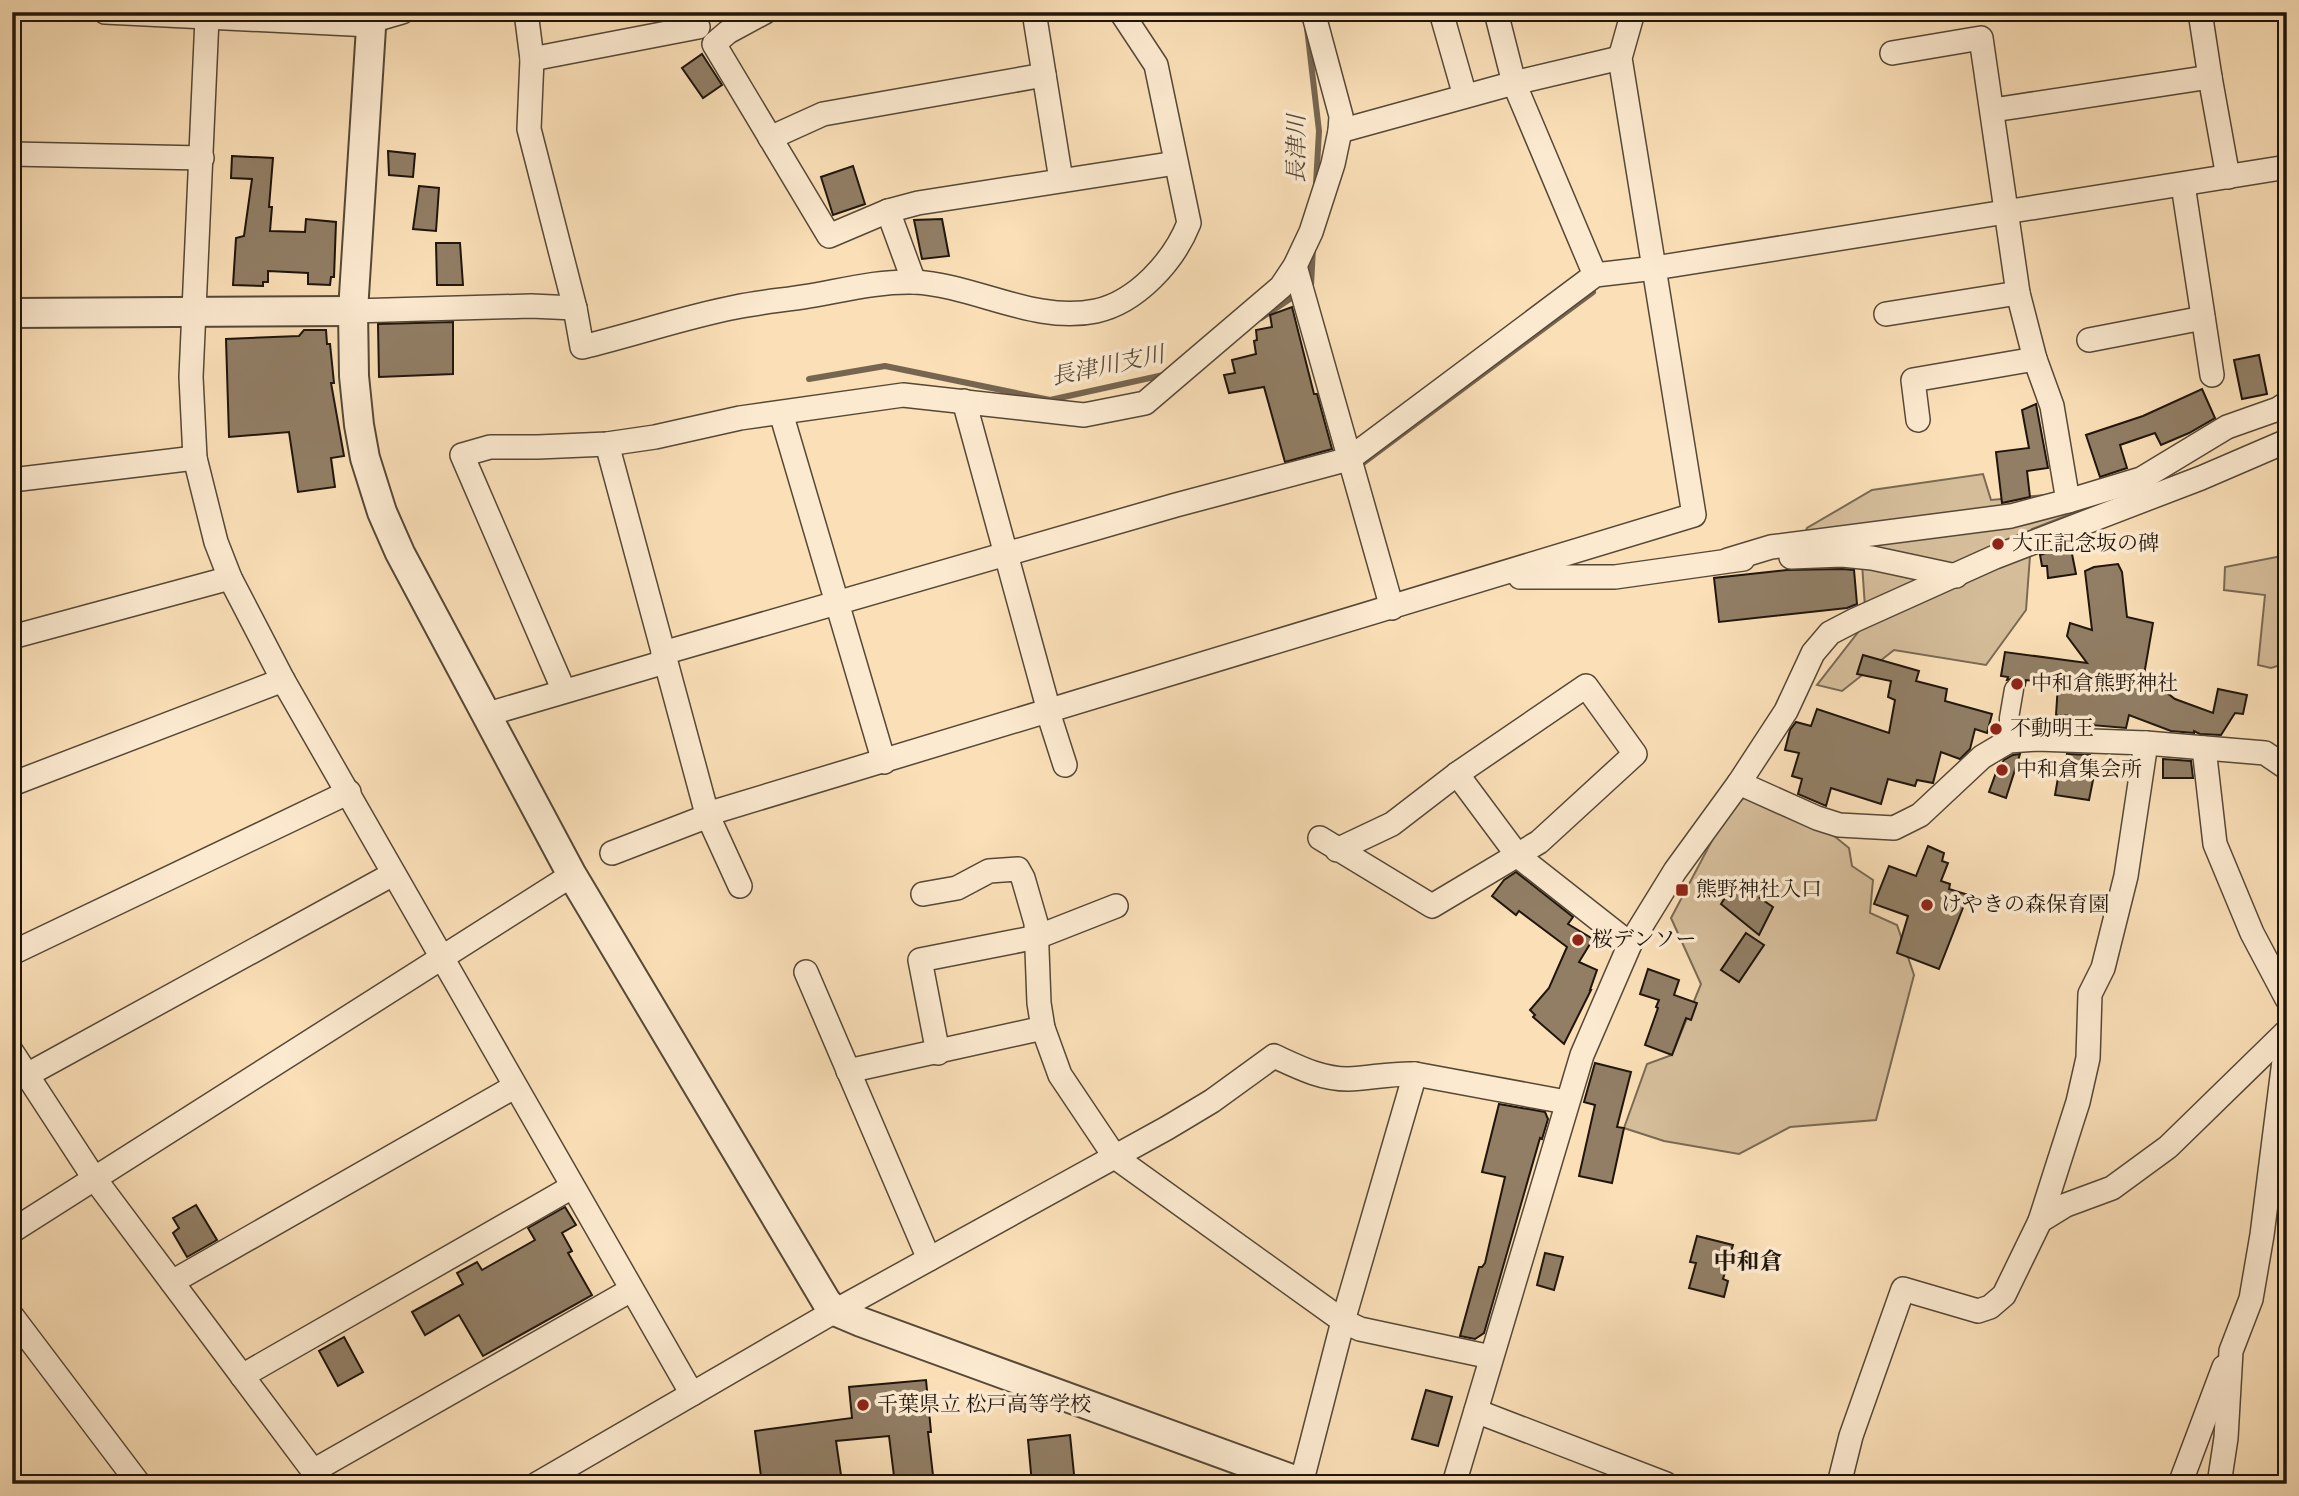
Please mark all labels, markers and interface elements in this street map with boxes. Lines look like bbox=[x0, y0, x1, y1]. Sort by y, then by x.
water label: 長津川 bbox=[1282, 112, 1314, 184]
water label: 長津川支川 bbox=[1048, 339, 1171, 395]
place label: 大正記念坂の碑 bbox=[2012, 530, 2159, 559]
marker: 大正記念坂の碑 bbox=[1990, 536, 2006, 552]
place label: 中和倉熊野神社 bbox=[2031, 670, 2178, 699]
marker: 中和倉熊野神社 bbox=[2009, 676, 2025, 692]
place label: 不動明王 bbox=[2010, 715, 2094, 744]
marker: 不動明王 bbox=[1988, 721, 2004, 737]
place label: 中和倉集会所 bbox=[2016, 756, 2142, 785]
marker: 中和倉集会所 bbox=[1994, 762, 2010, 778]
place label: 熊野神社入口 bbox=[1696, 876, 1822, 905]
marker: 熊野神社入口 bbox=[1674, 882, 1690, 898]
place label: けやきの森保育園 bbox=[1941, 891, 2109, 920]
marker: けやきの森保育園 bbox=[1919, 897, 1935, 913]
place label: 桜デンソー bbox=[1592, 926, 1697, 955]
marker: 桜デンソー bbox=[1570, 932, 1586, 948]
district label: 中和倉 bbox=[1714, 1247, 1783, 1279]
place label: 千葉県立 松戸高等学校 bbox=[877, 1391, 1091, 1420]
marker: 千葉県立 松戸高等学校 bbox=[855, 1397, 871, 1413]

